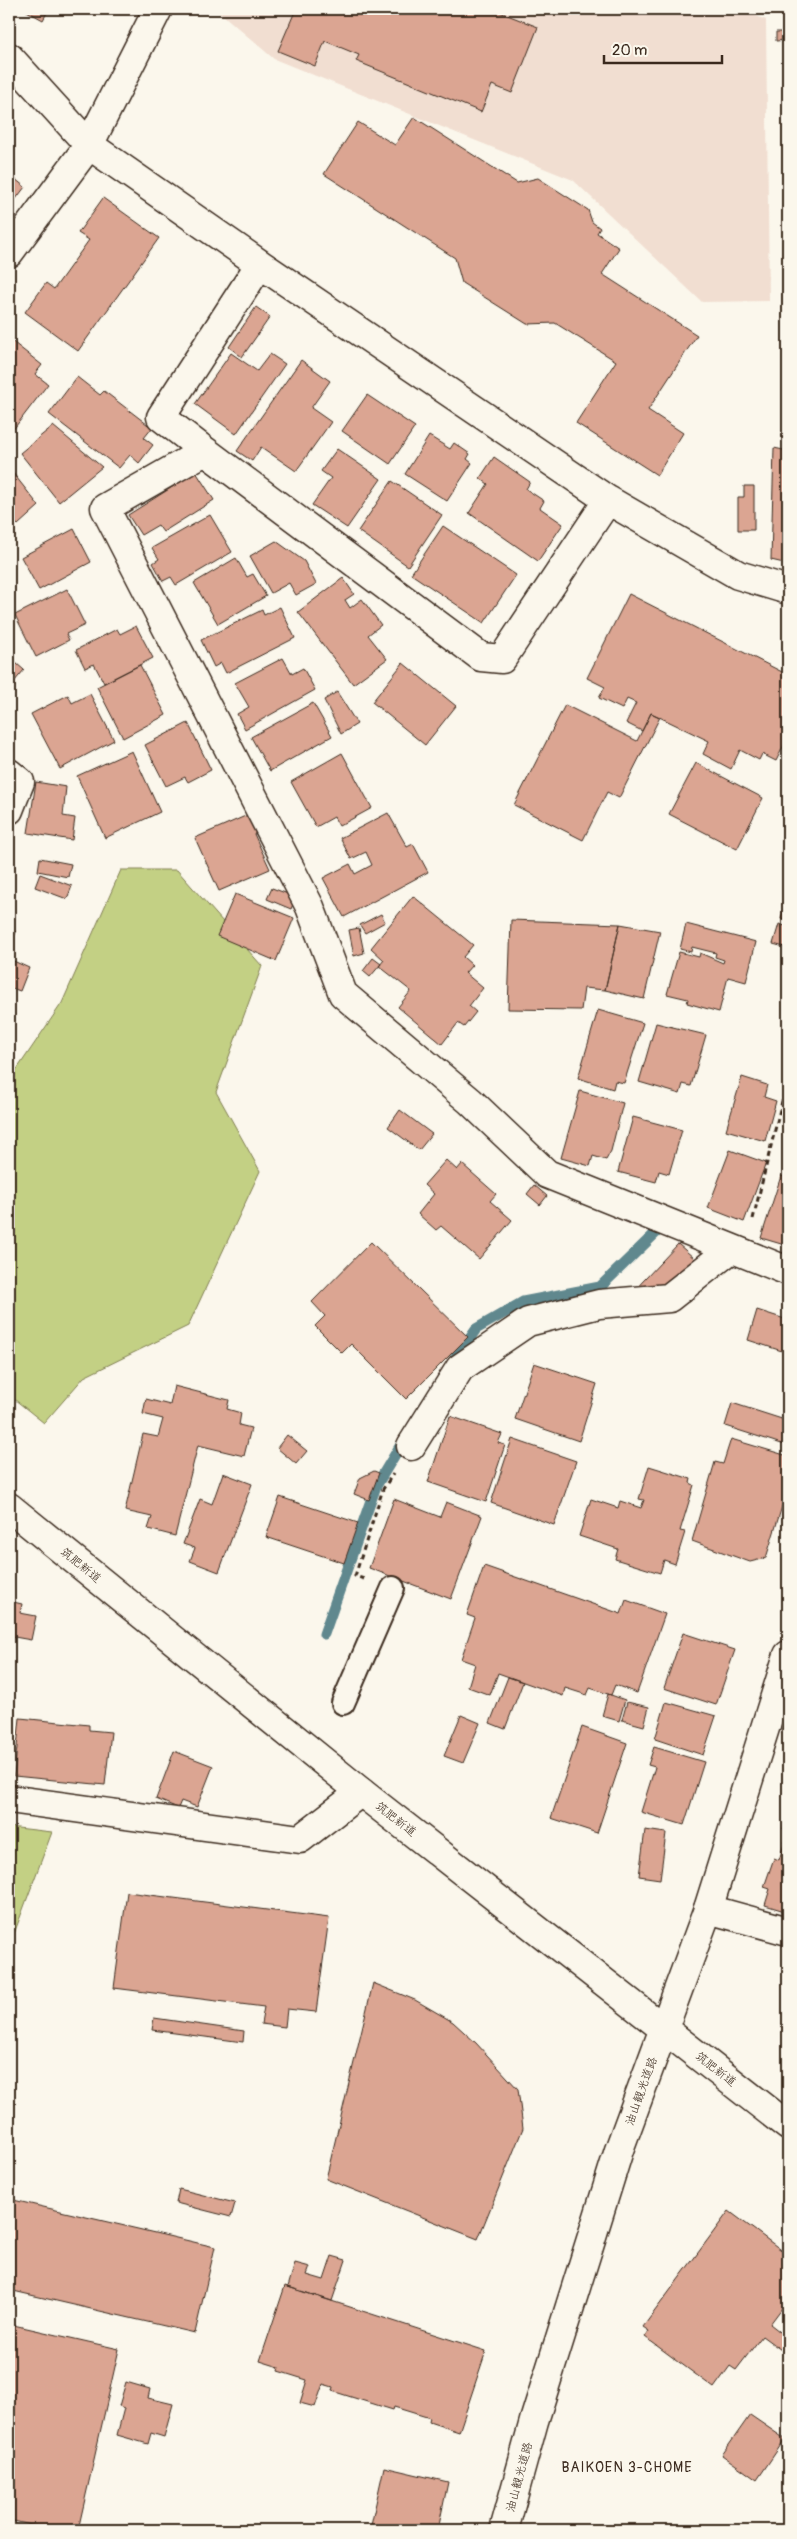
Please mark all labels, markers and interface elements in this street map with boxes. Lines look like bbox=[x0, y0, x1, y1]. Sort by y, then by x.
scale bar bbox=[604, 32, 722, 64]
text: 20 m bbox=[612, 41, 647, 60]
street label: 筑肥新道 bbox=[57, 1544, 104, 1586]
street label: 筑肥新道 bbox=[372, 1799, 419, 1840]
street label: 筑肥新道 bbox=[692, 2049, 739, 2090]
street label: 油山観光道路 bbox=[622, 2055, 661, 2128]
street label: 油山観光道路 bbox=[503, 2440, 536, 2514]
district label: BAIKOEN 3-CHOME bbox=[562, 2459, 692, 2476]

